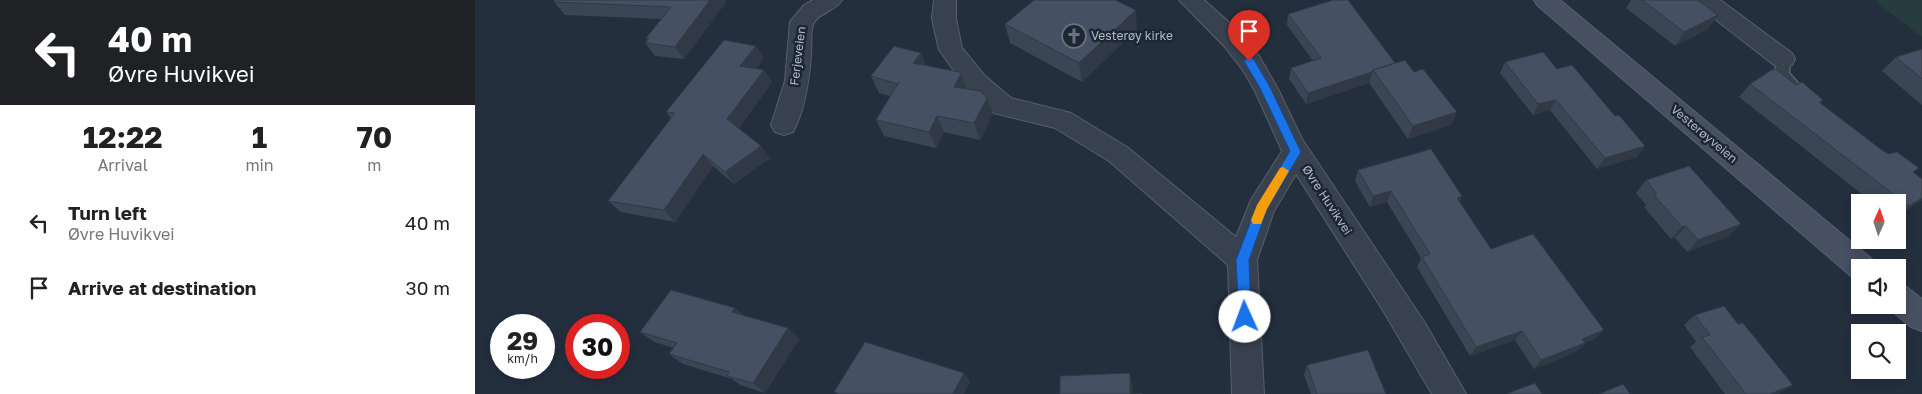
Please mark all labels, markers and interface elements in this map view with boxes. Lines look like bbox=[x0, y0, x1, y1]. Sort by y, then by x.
pin bbox=[1228, 10, 1270, 61]
icon: arrive bbox=[1235, 17, 1263, 45]
text: 40 m bbox=[108, 18, 192, 60]
icon: left bbox=[25, 20, 90, 85]
church icon: Vesterøy kirke bbox=[1061, 23, 1087, 49]
street label: Ferjeveien bbox=[786, 25, 809, 86]
place label: Vesterøy kirke bbox=[1091, 28, 1173, 43]
text: Øvre Huvikvei bbox=[108, 60, 255, 87]
street label: Vesterøyveien bbox=[1668, 101, 1741, 166]
text: 12:22 bbox=[83, 119, 163, 155]
text: 1 bbox=[252, 119, 267, 155]
text: 70 bbox=[356, 119, 392, 155]
text: Arrival bbox=[98, 155, 148, 175]
text: min bbox=[245, 155, 274, 175]
text: m bbox=[367, 155, 381, 175]
street label: Øvre Huvikvei bbox=[1299, 162, 1355, 237]
north arrow bbox=[1851, 194, 1906, 249]
map controls bbox=[1851, 194, 1906, 379]
text: Turn left bbox=[68, 201, 147, 224]
icon: left bbox=[25, 209, 53, 237]
text: 40 m bbox=[405, 211, 450, 234]
text: Øvre Huvikvei bbox=[68, 224, 175, 244]
button: sound bbox=[1851, 259, 1906, 314]
icon: arrive bbox=[25, 274, 53, 302]
text: Arrive at destination bbox=[68, 276, 256, 299]
text: 30 m bbox=[406, 276, 450, 299]
position arrow bbox=[1218, 290, 1270, 342]
speed limit sign: 30 bbox=[565, 314, 630, 379]
button: search bbox=[1851, 324, 1906, 379]
text: 29 bbox=[507, 325, 538, 356]
text: km/h bbox=[507, 351, 538, 366]

